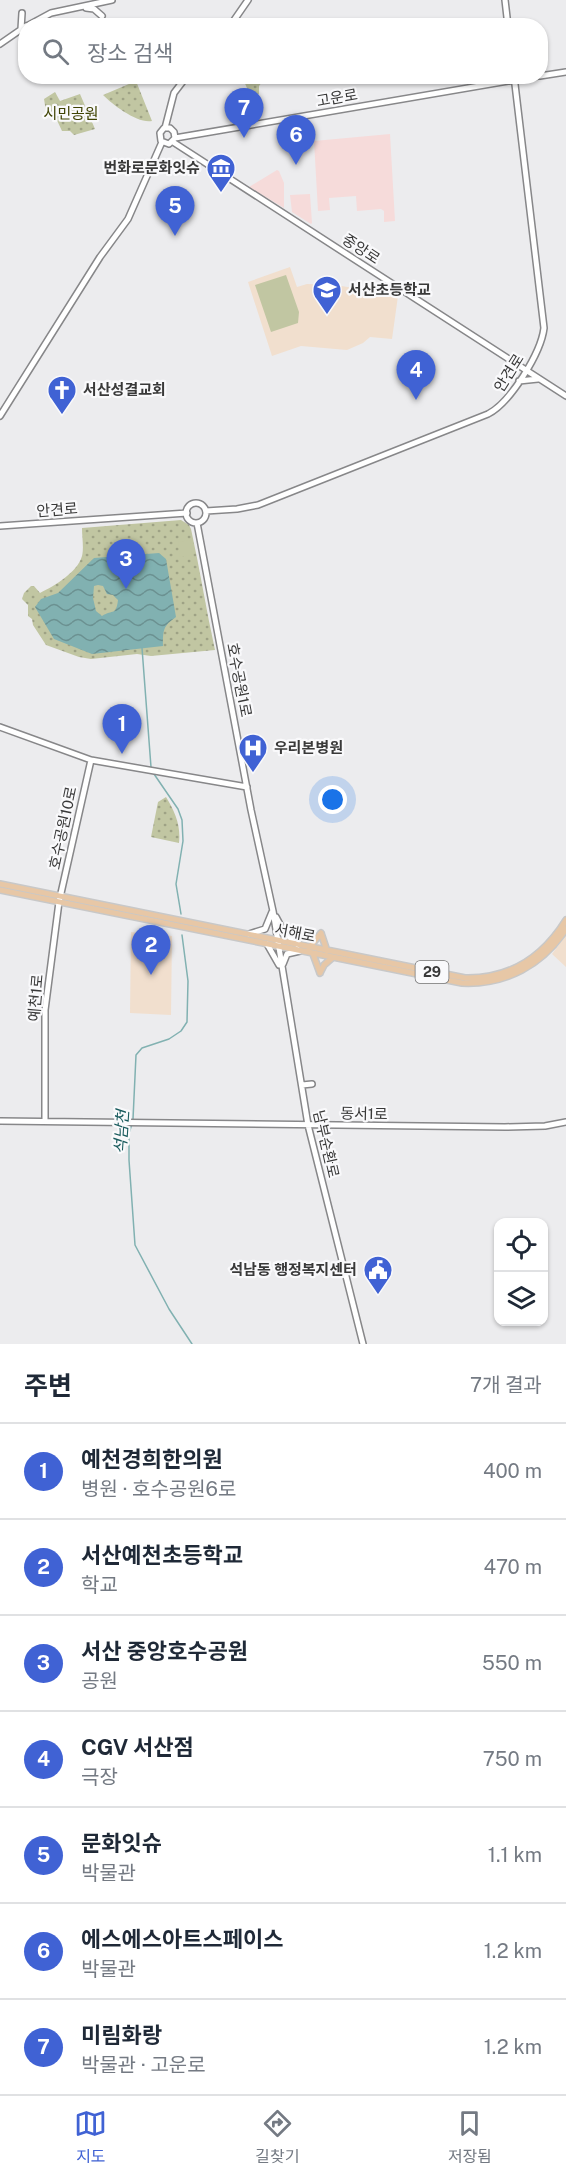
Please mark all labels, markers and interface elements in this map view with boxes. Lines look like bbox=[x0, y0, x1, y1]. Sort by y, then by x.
search box bbox=[18, 18, 548, 84]
icon: search bbox=[39, 35, 72, 68]
text: 장소 검색 bbox=[87, 40, 173, 66]
street label: 고운로 bbox=[315, 86, 359, 109]
pin: 7 bbox=[224, 88, 264, 138]
park label: 시민공원 bbox=[43, 105, 99, 122]
pin: 6 bbox=[276, 116, 316, 165]
museum icon: 번화로문화잇슈 bbox=[205, 152, 237, 194]
place label: 번화로문화잇슈 bbox=[103, 159, 200, 176]
pin: 5 bbox=[156, 186, 195, 236]
street label: 중앙로 bbox=[339, 230, 383, 267]
school or university icon: 서산초등학교 bbox=[311, 274, 343, 316]
place label: 서산초등학교 bbox=[348, 281, 431, 298]
pin: 4 bbox=[396, 350, 436, 400]
street label: 안견로 bbox=[490, 351, 527, 395]
church icon: 서산성결교회 bbox=[46, 374, 78, 416]
place label: 서산성결교회 bbox=[83, 381, 166, 398]
street label: 안견로 bbox=[36, 500, 78, 519]
pin: 3 bbox=[106, 540, 146, 589]
street label: 호수공원1로 bbox=[224, 641, 255, 718]
pin: 1 bbox=[102, 704, 142, 754]
hospital icon: 우리본병원 bbox=[237, 732, 269, 774]
place label: 우리본병원 bbox=[274, 739, 343, 756]
street label: 호수공원10로 bbox=[45, 785, 80, 871]
your location bbox=[318, 785, 347, 814]
street label: 서해로 bbox=[273, 920, 317, 945]
pin: 2 bbox=[132, 926, 170, 975]
road number: 29 bbox=[416, 961, 448, 983]
street label: 예천1로 bbox=[25, 974, 46, 1022]
street label: 동서1로 bbox=[340, 1105, 388, 1122]
water label: 석남천 bbox=[110, 1107, 133, 1155]
street label: 남부순환로 bbox=[310, 1108, 343, 1179]
map controls bbox=[494, 1218, 548, 1326]
button: locate bbox=[494, 1218, 548, 1272]
public building icon: 석남동 행정복지센터 bbox=[362, 1254, 394, 1296]
place label: 석남동 행정복지센터 bbox=[229, 1261, 357, 1278]
button: layers bbox=[494, 1272, 548, 1326]
text: 주변 bbox=[24, 1370, 72, 1401]
text: 7개 결과 bbox=[470, 1373, 542, 1397]
text: 예천경희한의원 bbox=[81, 1446, 223, 1472]
text: 1 bbox=[39, 1459, 48, 1483]
text: 400 m bbox=[483, 1459, 542, 1483]
text: 병원 · 호수공원6로 bbox=[81, 1477, 236, 1501]
text: 서산예천초등학교 bbox=[81, 1542, 243, 1568]
text: 2 bbox=[37, 1555, 50, 1579]
text: 470 m bbox=[483, 1555, 542, 1579]
text: 학교 bbox=[81, 1573, 118, 1597]
text: 서산 중앙호수공원 bbox=[81, 1638, 248, 1664]
text: 3 bbox=[37, 1651, 50, 1675]
text: 550 m bbox=[482, 1651, 542, 1675]
text: 공원 bbox=[81, 1669, 118, 1693]
text: CGV 서산점 bbox=[81, 1734, 194, 1760]
text: 4 bbox=[37, 1747, 50, 1771]
text: 750 m bbox=[483, 1747, 542, 1771]
text: 극장 bbox=[81, 1765, 118, 1789]
text: 문화잇슈 bbox=[81, 1830, 162, 1856]
text: 5 bbox=[37, 1843, 50, 1867]
text: 1.1 km bbox=[488, 1843, 542, 1867]
text: 박물관 bbox=[81, 1861, 136, 1885]
text: 에스에스아트스페이스 bbox=[81, 1926, 283, 1952]
text: 6 bbox=[37, 1939, 50, 1963]
text: 1.2 km bbox=[484, 1939, 542, 1963]
text: 박물관 bbox=[81, 1957, 136, 1981]
text: 미림화랑 bbox=[81, 2022, 162, 2048]
text: 7 bbox=[37, 2035, 50, 2059]
text: 1.2 km bbox=[484, 2035, 542, 2059]
text: 박물관 · 고운로 bbox=[81, 2053, 206, 2077]
tab: 지도 bbox=[74, 2107, 107, 2167]
tab: 길찾기 bbox=[255, 2107, 300, 2167]
tab: 저장됨 bbox=[448, 2107, 492, 2167]

